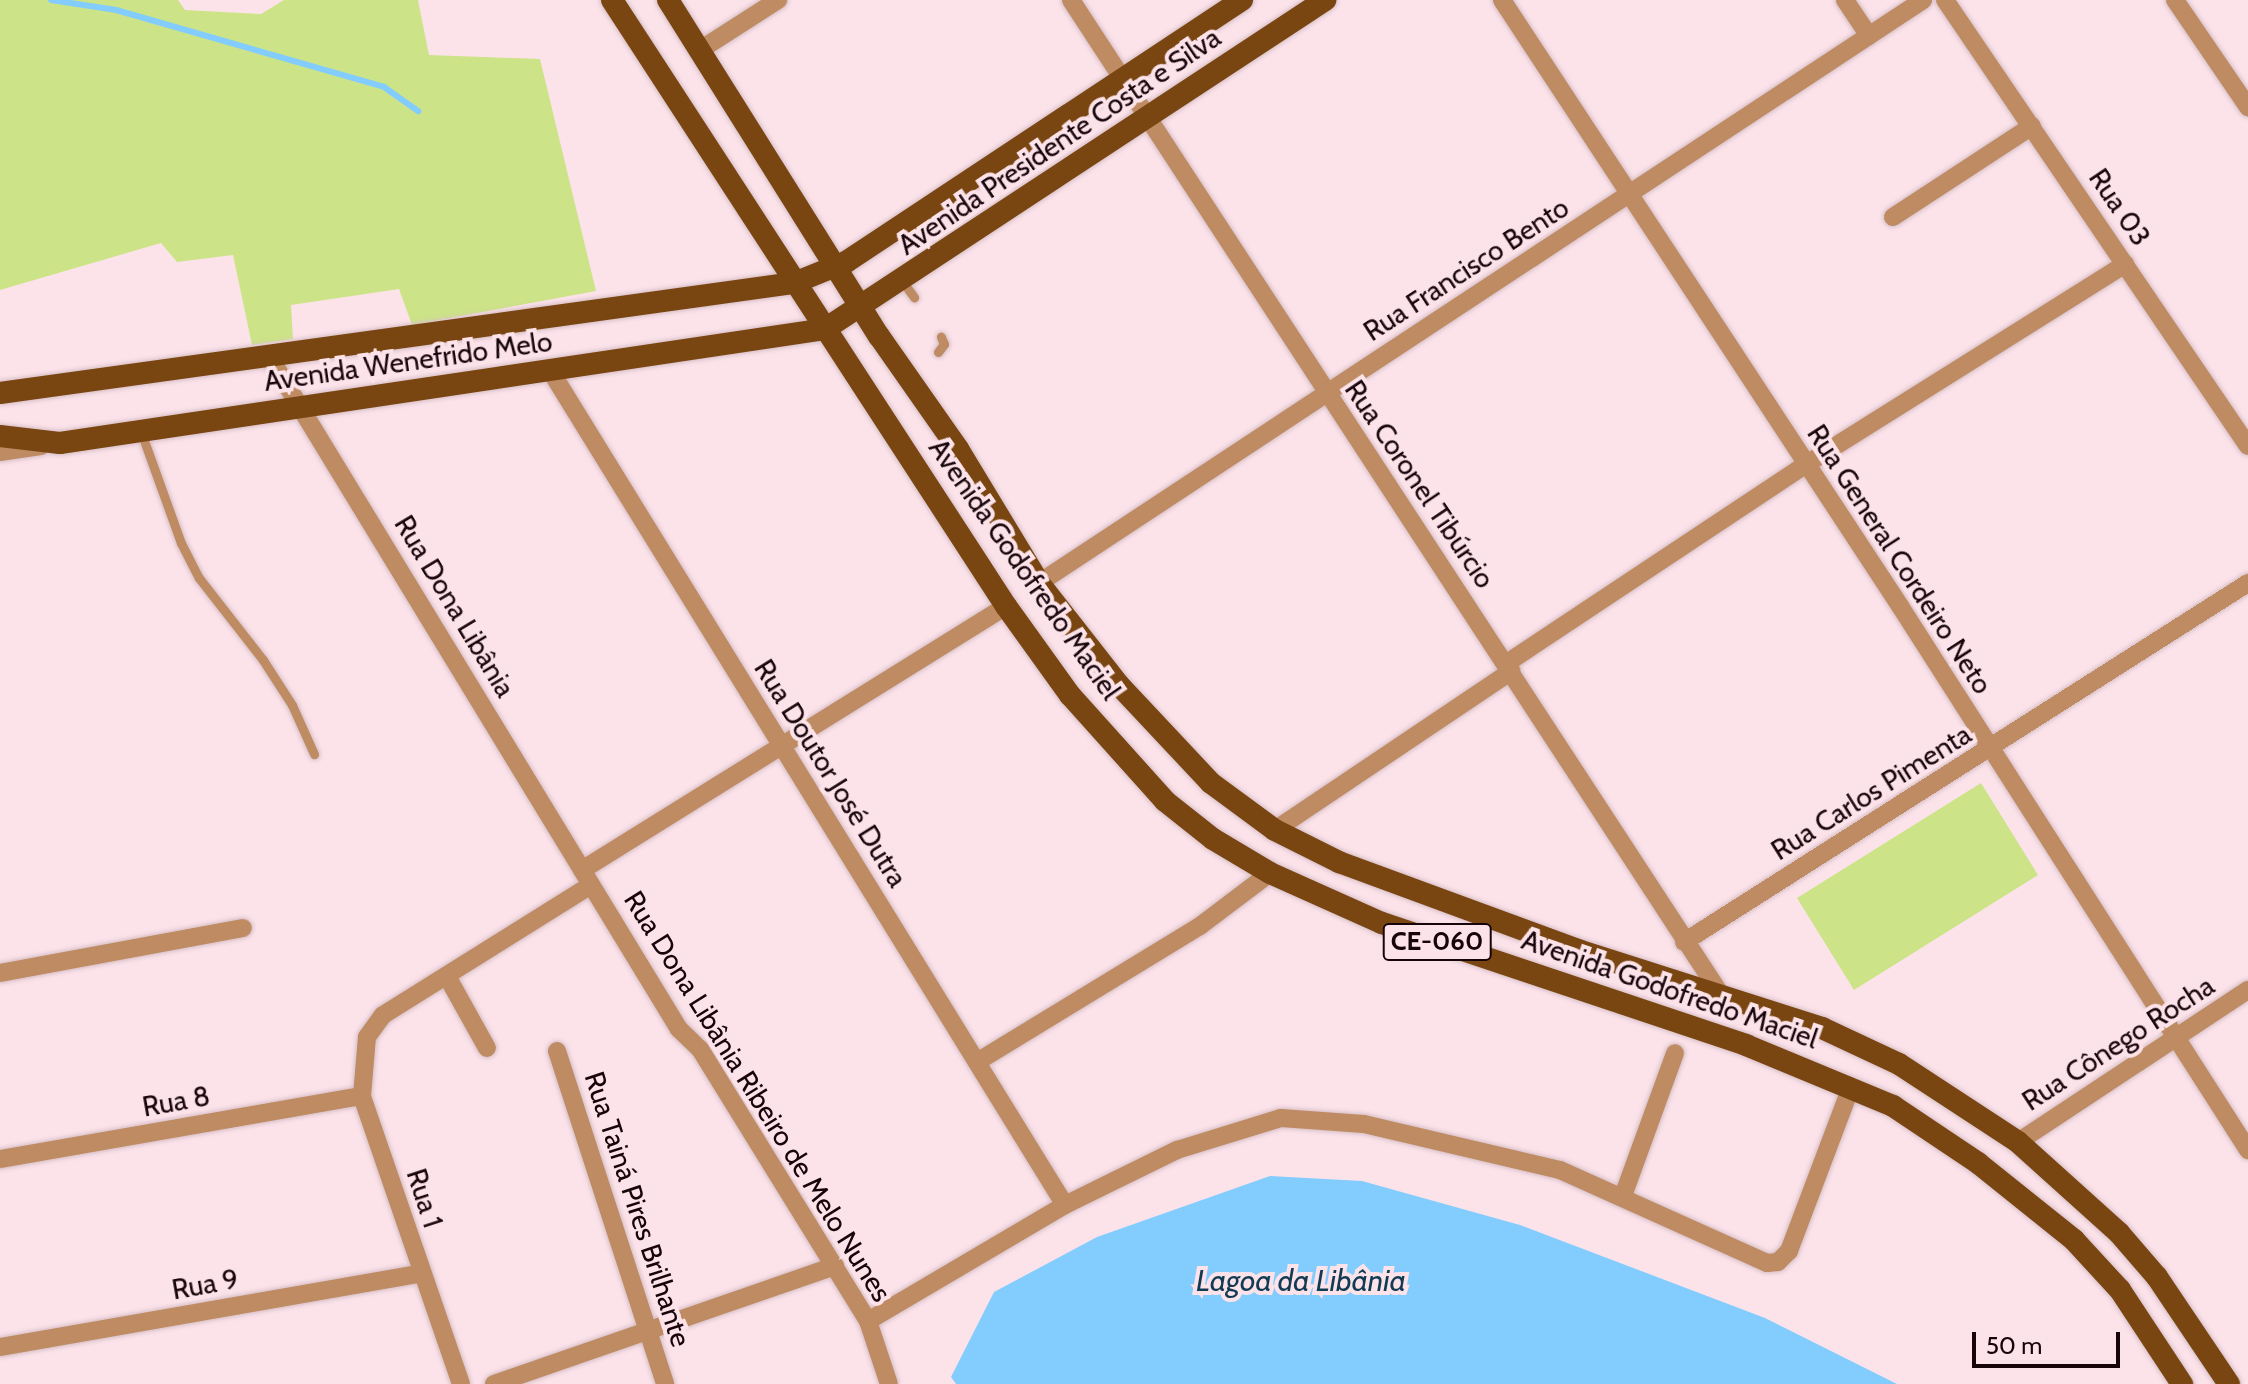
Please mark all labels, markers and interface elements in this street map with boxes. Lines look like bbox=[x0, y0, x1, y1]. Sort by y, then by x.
street label: Avenida Presidente Costa e Silva bbox=[891, 20, 1227, 262]
street label: Rua 03 bbox=[2082, 162, 2158, 252]
street label: Rua Francisco Bento bbox=[1357, 190, 1575, 348]
street label: Avenida Wenefrido Melo bbox=[262, 324, 554, 398]
street label: Rua Coronel Tibúrcio bbox=[1338, 374, 1502, 594]
street label: Rua General Cordeiro Neto bbox=[1800, 418, 2000, 700]
street label: Avenida Godofredo Maciel bbox=[922, 432, 1128, 706]
street label: Rua Dona Libânia bbox=[388, 509, 522, 703]
street label: Rua Doutor José Dutra bbox=[747, 653, 915, 893]
street label: Rua Carlos Pimenta bbox=[1765, 717, 1977, 867]
street label: Rua Dona Libânia Ribeiro de Melo Nunes bbox=[617, 885, 899, 1307]
road number: CE-060 bbox=[1381, 920, 1493, 964]
street label: Avenida Godofredo Maciel bbox=[1518, 923, 1822, 1055]
street label: Rua Cônego Rocha bbox=[2016, 968, 2220, 1118]
street label: Rua Tainá Pires Brilhante bbox=[578, 1067, 698, 1351]
street label: Rua 8 bbox=[140, 1079, 212, 1123]
street label: Rua 1 bbox=[400, 1164, 450, 1232]
street label: Rua 9 bbox=[169, 1262, 241, 1306]
water label: Lagoa da Libânia bbox=[1196, 1263, 1406, 1299]
scale bar bbox=[1976, 1316, 2124, 1366]
text: 50 m bbox=[1986, 1331, 2042, 1360]

